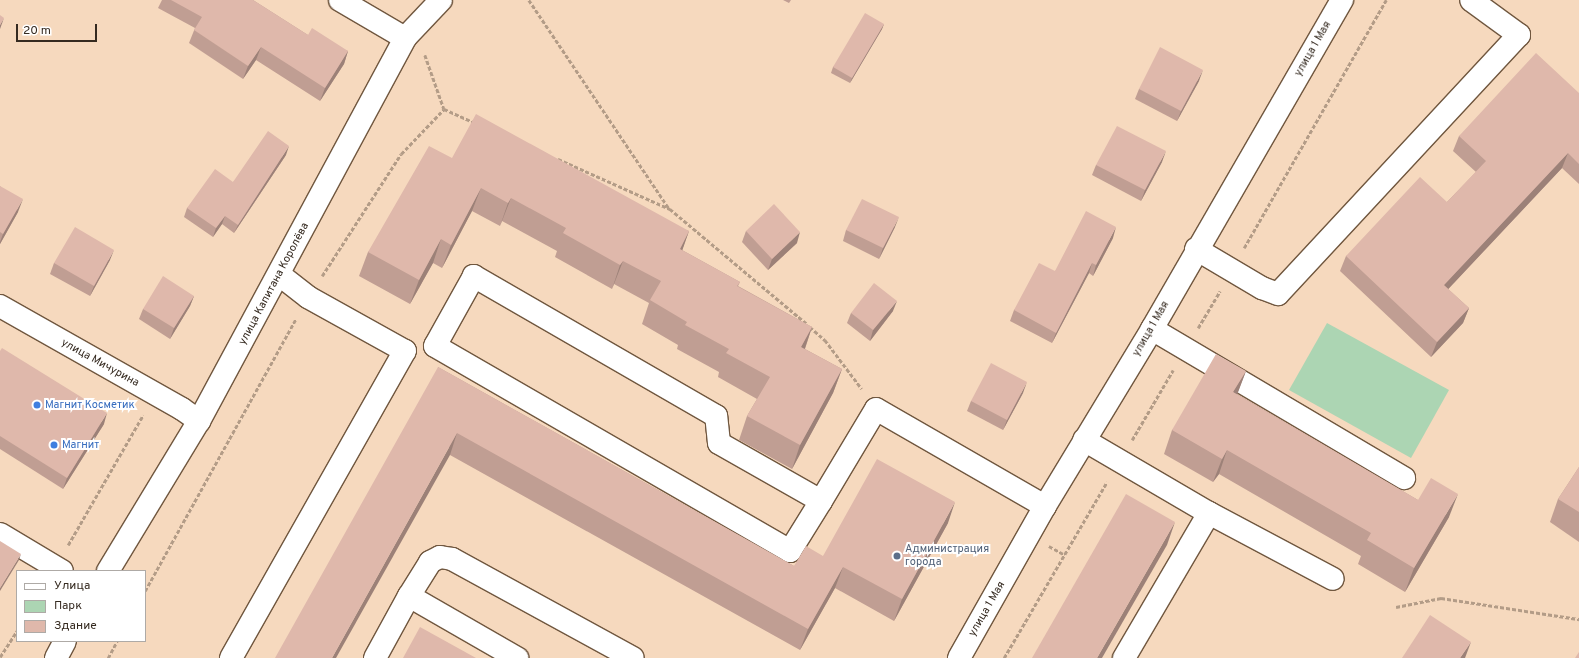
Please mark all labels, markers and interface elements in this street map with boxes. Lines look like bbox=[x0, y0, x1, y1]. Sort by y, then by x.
scale bar bbox=[18, 16, 99, 42]
street label: улица 1 Мая bbox=[1292, 19, 1334, 79]
text: 20 m bbox=[23, 23, 51, 39]
street label: улица Капитана Королёва bbox=[236, 221, 312, 347]
street label: улица 1 Мая bbox=[1130, 299, 1172, 359]
street label: улица Мичурина bbox=[59, 336, 141, 390]
place label: Магнит Косметик bbox=[45, 398, 135, 412]
marker: Магнит Косметик bbox=[32, 400, 42, 410]
place label: Магнит bbox=[62, 438, 99, 452]
marker: Магнит bbox=[49, 440, 59, 450]
place label: Администрация города bbox=[905, 543, 989, 569]
marker: Администрация города bbox=[892, 551, 902, 561]
legend bbox=[16, 570, 146, 642]
text: Улица bbox=[54, 578, 90, 594]
street label: улица 1 Мая bbox=[966, 579, 1008, 639]
text: Парк bbox=[54, 598, 82, 614]
text: Здание bbox=[54, 618, 97, 634]

